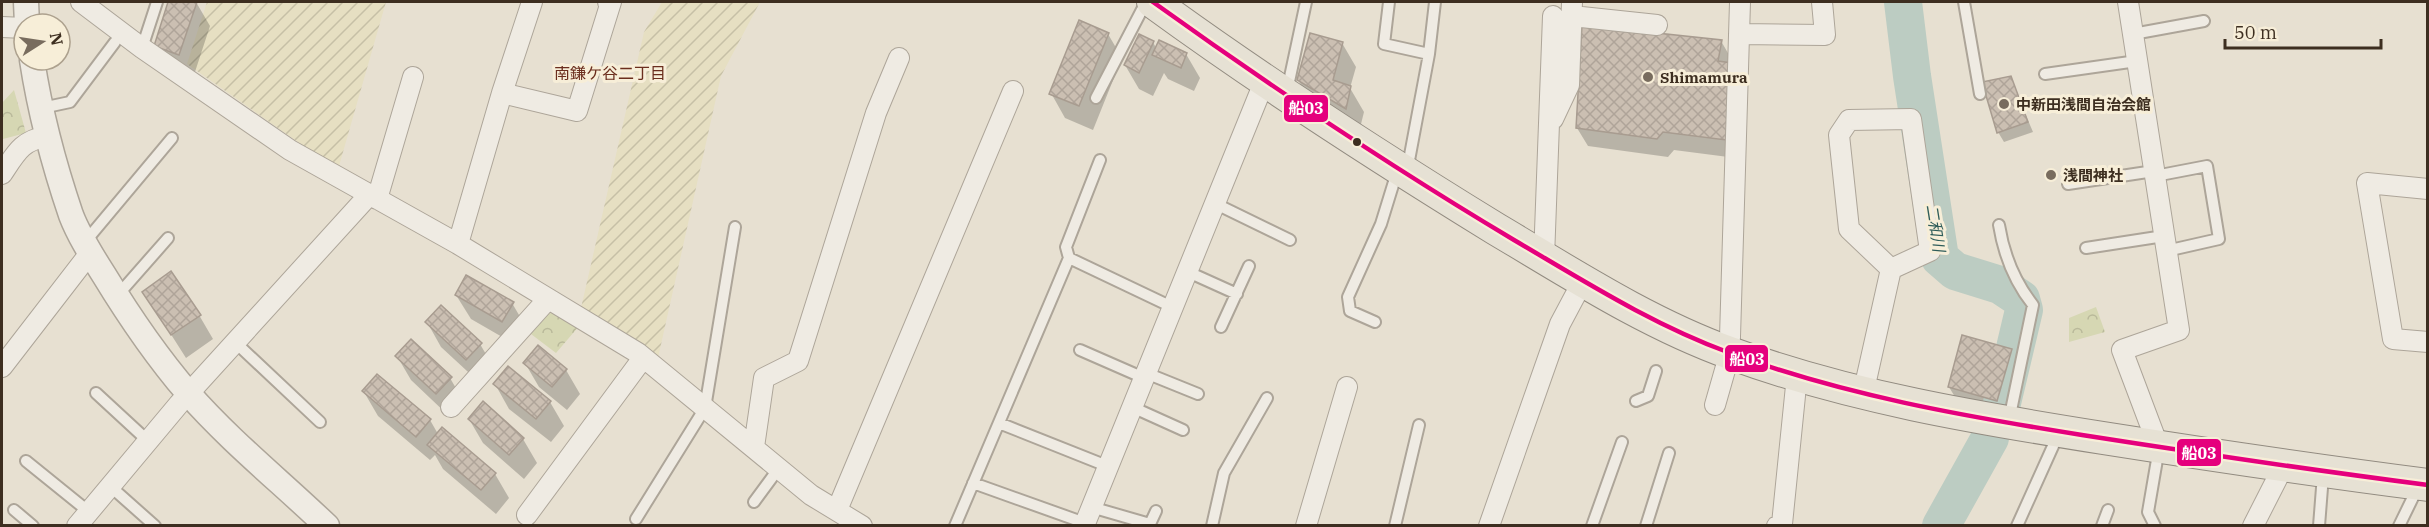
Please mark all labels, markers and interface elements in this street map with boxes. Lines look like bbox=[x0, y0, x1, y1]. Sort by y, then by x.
north arrow bbox=[12, 12, 72, 72]
scale bar bbox=[2225, 12, 2381, 50]
text: 50 m bbox=[2234, 21, 2277, 44]
text: N bbox=[46, 31, 68, 47]
district label: 南鎌ケ谷二丁目 bbox=[554, 63, 666, 83]
place label: Shimamura bbox=[1660, 68, 1748, 87]
marker: Shimamura bbox=[1641, 70, 1655, 84]
line badge: 船03 bbox=[1283, 94, 1329, 123]
place label: 中新田浅間自治会館 bbox=[2016, 95, 2151, 114]
marker: 中新田浅間自治会館 bbox=[1997, 97, 2011, 111]
text: 船03 bbox=[1288, 98, 1324, 118]
unlabelled marker bbox=[1351, 136, 1363, 148]
place label: 浅間神社 bbox=[2063, 166, 2123, 185]
marker: 浅間神社 bbox=[2044, 168, 2058, 182]
water label: 二和川 bbox=[1922, 203, 1950, 255]
line badge: 船03 bbox=[1724, 344, 1769, 373]
text: 船03 bbox=[1729, 349, 1765, 369]
line badge: 船03 bbox=[2176, 438, 2222, 467]
text: 船03 bbox=[2181, 443, 2217, 463]

